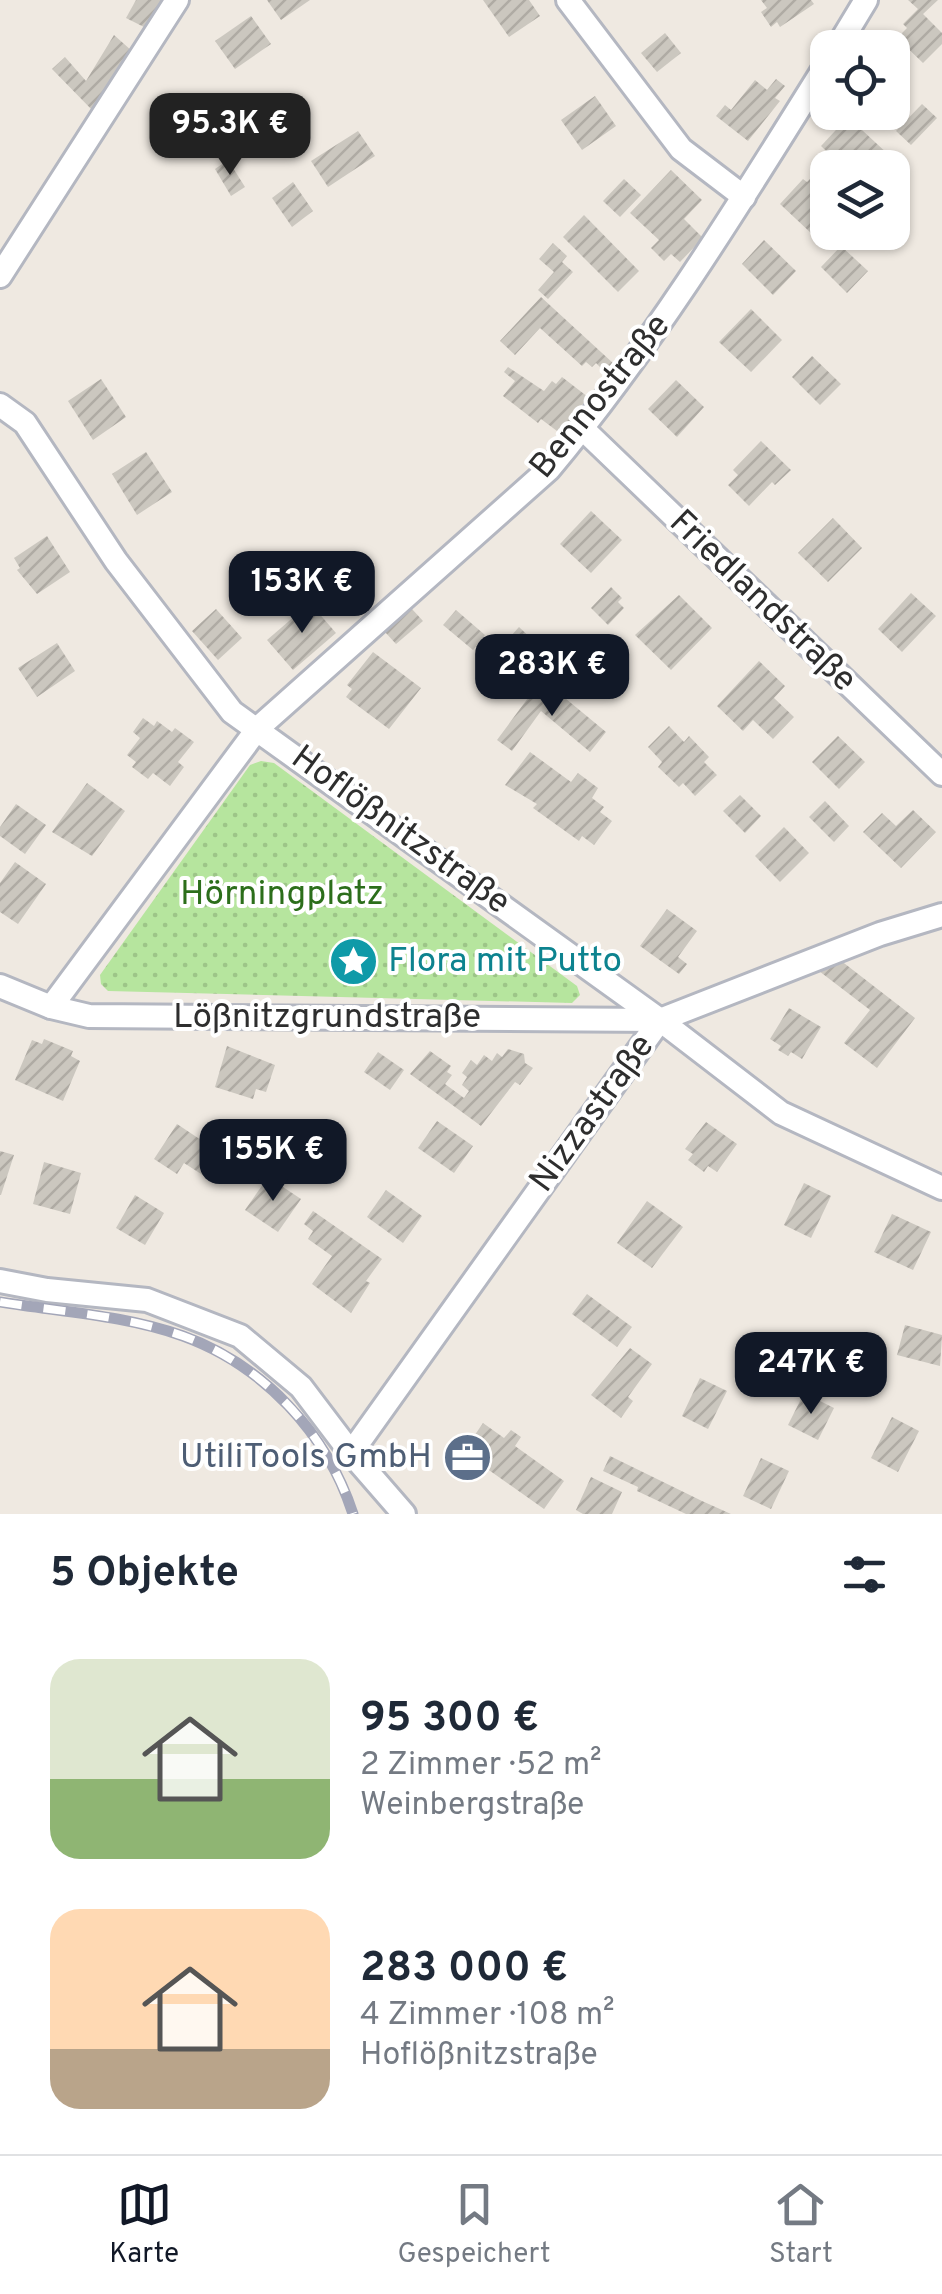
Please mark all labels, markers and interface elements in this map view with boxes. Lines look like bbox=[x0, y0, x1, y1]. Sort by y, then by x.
map controls bbox=[810, 30, 910, 250]
button: locate bbox=[810, 30, 910, 130]
pin: 95.3K € bbox=[138, 93, 322, 178]
text: 95.3K € bbox=[171, 105, 289, 145]
button: layers bbox=[810, 150, 910, 250]
street label: Bennostraße bbox=[521, 306, 681, 488]
street label: Friedlandstraße bbox=[659, 501, 865, 703]
pin: 153K € bbox=[221, 551, 383, 636]
text: 153K € bbox=[251, 563, 353, 603]
pin: 283K € bbox=[471, 634, 633, 719]
text: 283K € bbox=[497, 646, 607, 686]
street label: Hoflößnitzstraße bbox=[282, 737, 518, 925]
park label: Hörningplatz bbox=[180, 873, 384, 917]
place icon: Flora mit Putto bbox=[327, 936, 379, 988]
place label: Flora mit Putto bbox=[388, 940, 622, 984]
street label: Lößnitzgrundstraße bbox=[173, 996, 481, 1040]
street label: Nizzastraße bbox=[521, 1026, 665, 1202]
pin: 155K € bbox=[192, 1119, 354, 1204]
text: 155K € bbox=[222, 1131, 324, 1171]
pin: 247K € bbox=[730, 1332, 892, 1417]
text: 247K € bbox=[757, 1344, 865, 1384]
office icon: UtiliTools GmbH bbox=[441, 1432, 493, 1484]
place label: UtiliTools GmbH bbox=[180, 1436, 432, 1480]
icon: filters bbox=[837, 1547, 892, 1602]
text: 5 Objekte bbox=[50, 1548, 239, 1601]
text: 95 300 € bbox=[360, 1693, 539, 1746]
icon: home bbox=[130, 1699, 250, 1819]
text: 2 Zimmer · 52 m² bbox=[360, 1746, 602, 1786]
text: Weinbergstraße bbox=[360, 1786, 584, 1826]
text: 283 000 € bbox=[360, 1943, 568, 1996]
icon: home bbox=[130, 1949, 250, 2069]
text: 4 Zimmer · 108 m² bbox=[360, 1996, 615, 2036]
text: Hoflößnitzstraße bbox=[360, 2036, 598, 2076]
tab: Karte bbox=[109, 2177, 179, 2273]
tab: Gespeichert bbox=[397, 2177, 551, 2273]
tab: Start bbox=[769, 2177, 833, 2273]

